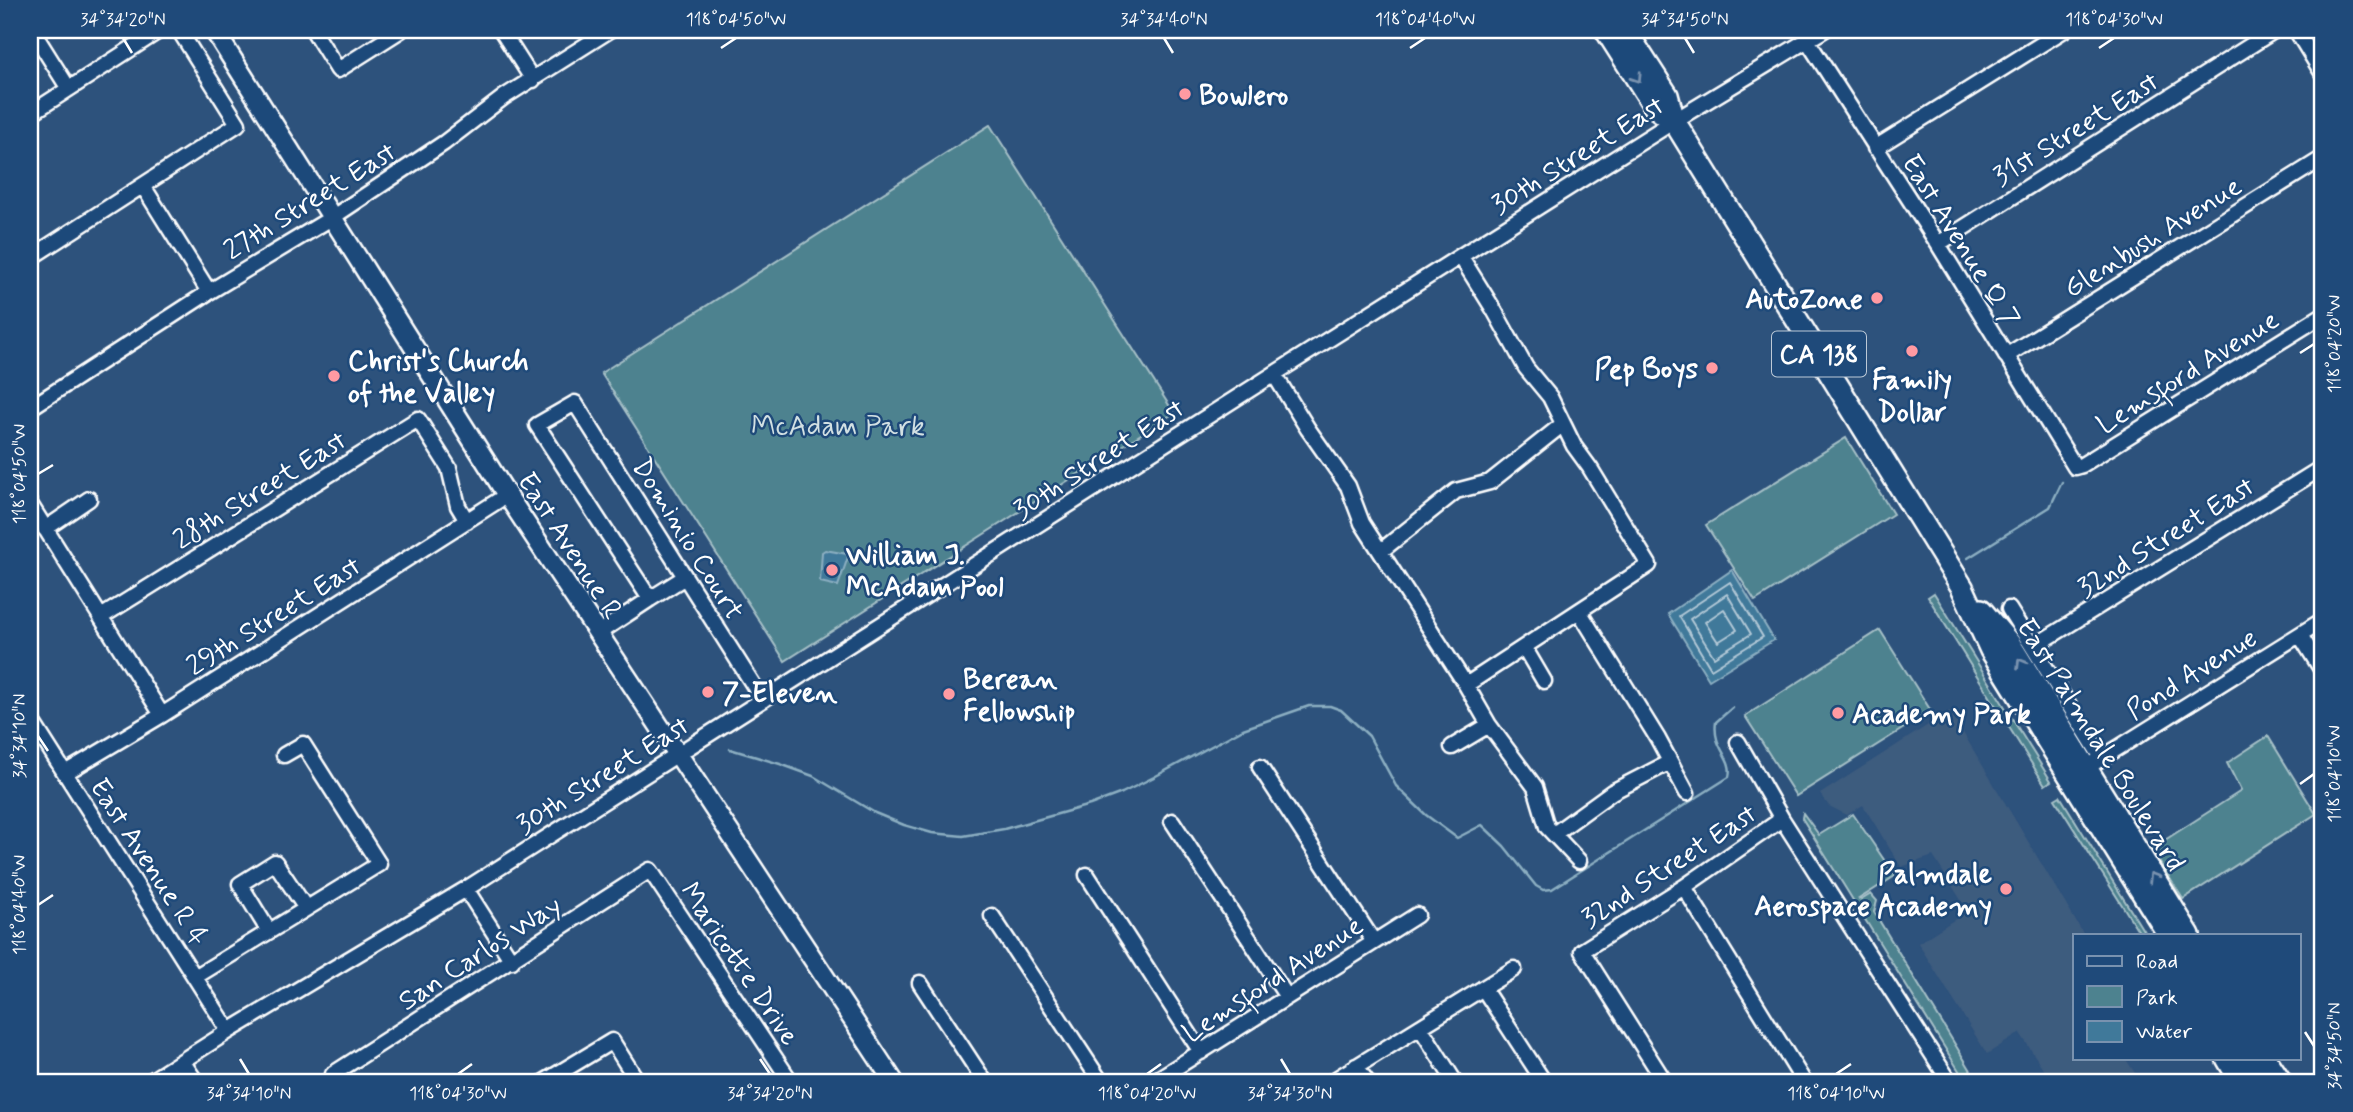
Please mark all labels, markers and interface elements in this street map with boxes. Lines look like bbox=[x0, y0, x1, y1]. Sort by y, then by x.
text: 34°34'20"N bbox=[80, 8, 166, 32]
text: 118°04'50"W bbox=[686, 8, 786, 32]
text: 34°34'40"N bbox=[1120, 8, 1208, 32]
text: 118°04'40"W bbox=[1375, 8, 1475, 32]
text: 34°34'50"N bbox=[1641, 8, 1729, 32]
text: 118°04'30"W bbox=[2065, 8, 2163, 32]
street label: 31st Street East bbox=[1986, 64, 2167, 196]
one-way arrow bbox=[1628, 71, 1641, 84]
place label: Bowlero bbox=[1199, 78, 1288, 115]
marker: Bowlero bbox=[1177, 86, 1193, 102]
street label: 30th Street East bbox=[1485, 88, 1672, 224]
street label: 27th Street East bbox=[217, 134, 404, 270]
street label: East Avenue Q 7 bbox=[1892, 148, 2028, 335]
street label: Glenbush Avenue bbox=[2057, 169, 2249, 308]
place label: AutoZone bbox=[1745, 282, 1863, 319]
marker: AutoZone bbox=[1869, 290, 1885, 306]
text: 118°04'20"W bbox=[2323, 295, 2347, 393]
street label: Lemsford Avenue bbox=[2090, 302, 2288, 446]
road number: CA 138 bbox=[1772, 332, 1866, 376]
marker: Family Dollar bbox=[1904, 343, 1920, 359]
place label: Christ's Church of the Valley bbox=[348, 344, 529, 413]
place label: Pep Boys bbox=[1594, 352, 1698, 389]
marker: Pep Boys bbox=[1704, 360, 1720, 376]
place label: Family Dollar bbox=[1872, 363, 1952, 432]
marker: Christ's Church of the Valley bbox=[326, 368, 342, 384]
street label: 30th Street East bbox=[1006, 390, 1193, 529]
park label: McAdam Park bbox=[751, 409, 925, 446]
street label: 28th Street East bbox=[167, 423, 355, 559]
text: 118°04'50"W bbox=[8, 424, 32, 524]
street label: Dominio Court bbox=[622, 451, 752, 627]
street label: East Avenue R bbox=[507, 466, 630, 627]
street label: 32nd Street East bbox=[2071, 469, 2262, 607]
place label: William J. McAdam Pool bbox=[846, 538, 1004, 607]
street label: 29th Street East bbox=[180, 548, 369, 686]
marker: William J. McAdam Pool bbox=[824, 562, 840, 578]
street label: East Palmdale Boulevard bbox=[2007, 612, 2193, 879]
street label: Pond Avenue bbox=[2120, 620, 2265, 730]
one-way arrow bbox=[2016, 657, 2029, 670]
place label: Berean Fellowship bbox=[963, 662, 1076, 731]
place label: 7-Eleven bbox=[722, 676, 838, 713]
marker: 7-Eleven bbox=[700, 684, 716, 700]
marker: Berean Fellowship bbox=[941, 686, 957, 702]
text: 34°34'10"N bbox=[8, 694, 32, 778]
place label: Academy Park bbox=[1852, 697, 2031, 734]
marker: Academy Park bbox=[1830, 705, 1846, 721]
street label: 30th Street East bbox=[510, 708, 697, 844]
text: 118°04'10"W bbox=[2323, 725, 2347, 823]
street label: East Avenue R 4 bbox=[80, 772, 216, 953]
street label: 32nd Street East bbox=[1574, 796, 1765, 938]
text: 118°04'40"W bbox=[8, 855, 32, 955]
place label: Palmdale Aerospace Academy bbox=[1754, 857, 1992, 926]
one-way arrow bbox=[2149, 872, 2162, 885]
street label: Maricotte Drive bbox=[671, 876, 807, 1053]
marker: Palmdale Aerospace Academy bbox=[1998, 881, 2014, 897]
street label: San Carlos Way bbox=[392, 888, 569, 1021]
street label: Lemsford Avenue bbox=[1176, 908, 1372, 1054]
legend bbox=[2073, 934, 2300, 1060]
text: Road bbox=[2136, 948, 2178, 976]
text: Park bbox=[2136, 984, 2178, 1012]
text: 34°34'50"N bbox=[2323, 1002, 2347, 1090]
text: Water bbox=[2136, 1018, 2192, 1046]
text: 34°34'10"N bbox=[207, 1082, 291, 1106]
text: 118°04'30"W bbox=[409, 1082, 507, 1106]
text: 34°34'20"N bbox=[727, 1082, 813, 1106]
text: 118°04'20"W bbox=[1098, 1082, 1196, 1106]
text: 34°34'30"N bbox=[1248, 1082, 1333, 1106]
text: 118°04'10"W bbox=[1787, 1082, 1885, 1106]

